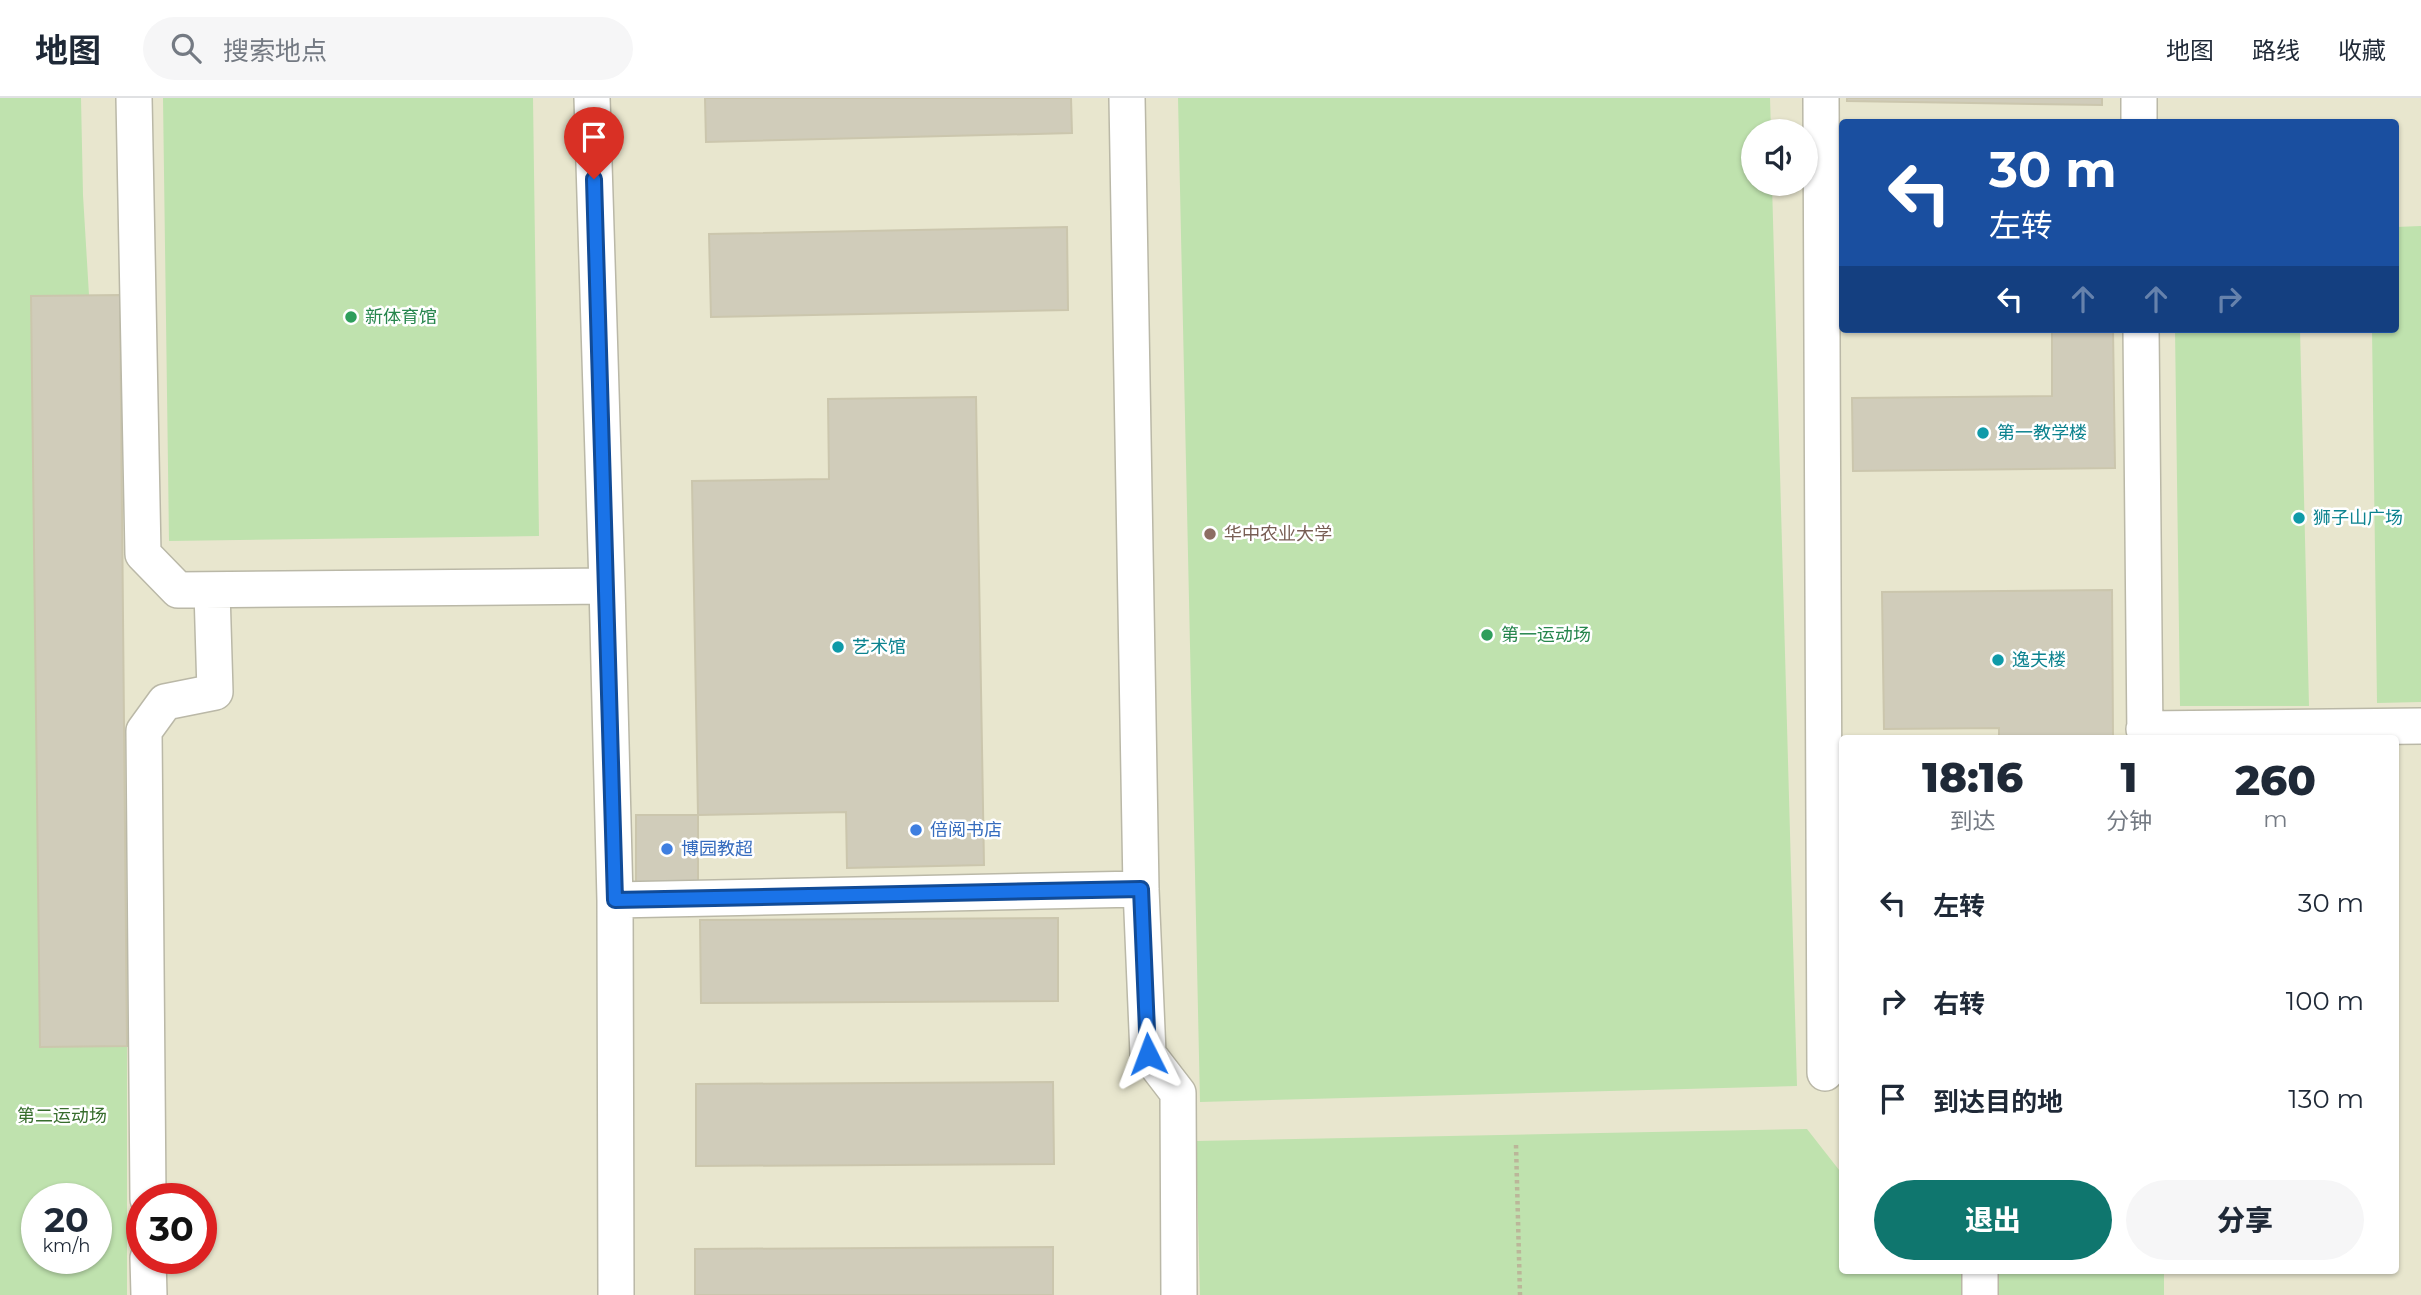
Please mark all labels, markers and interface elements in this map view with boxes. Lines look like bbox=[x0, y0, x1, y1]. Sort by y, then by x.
search box bbox=[143, 17, 633, 80]
icon: search bbox=[167, 29, 205, 67]
text: 地图 bbox=[35, 30, 101, 70]
text: 搜索地点 bbox=[223, 35, 327, 67]
text: 地图 bbox=[2166, 36, 2214, 65]
text: 路线 bbox=[2252, 36, 2300, 65]
text: 收藏 bbox=[2338, 36, 2386, 65]
pin bbox=[564, 107, 624, 179]
icon: arrive bbox=[575, 118, 613, 156]
map controls bbox=[1741, 119, 1818, 196]
button: sound bbox=[1741, 119, 1818, 196]
text: 30 m bbox=[1989, 140, 2117, 199]
icon: left bbox=[1874, 147, 1965, 238]
text: 左转 bbox=[1989, 206, 2053, 245]
icon: left bbox=[1991, 280, 2029, 318]
icon: ahead bbox=[2064, 280, 2102, 318]
icon: ahead bbox=[2137, 280, 2175, 318]
icon: right bbox=[2210, 280, 2248, 318]
place label: 新体育馆 bbox=[365, 306, 437, 328]
marker: 新体育馆 bbox=[343, 309, 359, 325]
place label: 第一教学楼 bbox=[1997, 422, 2087, 444]
marker: 第一教学楼 bbox=[1975, 425, 1991, 441]
place label: 狮子山广场 bbox=[2313, 507, 2403, 529]
marker: 狮子山广场 bbox=[2291, 510, 2307, 526]
place label: 华中农业大学 bbox=[1224, 523, 1332, 545]
marker: 华中农业大学 bbox=[1202, 526, 1218, 542]
place label: 第一运动场 bbox=[1501, 624, 1591, 646]
marker: 第一运动场 bbox=[1479, 627, 1495, 643]
place label: 艺术馆 bbox=[852, 636, 906, 658]
marker: 艺术馆 bbox=[830, 639, 846, 655]
place label: 逸夫楼 bbox=[2012, 649, 2066, 671]
marker: 逸夫楼 bbox=[1990, 652, 2006, 668]
text: 18:16 bbox=[1922, 751, 2023, 803]
text: 1 bbox=[2121, 751, 2138, 803]
text: 260 bbox=[2235, 754, 2316, 806]
text: m bbox=[2263, 805, 2288, 833]
text: 到达 bbox=[1950, 807, 1996, 835]
text: 分钟 bbox=[2106, 807, 2152, 835]
place label: 倍阅书店 bbox=[930, 819, 1002, 841]
marker: 倍阅书店 bbox=[908, 822, 924, 838]
place label: 博园教超 bbox=[681, 838, 753, 860]
marker: 博园教超 bbox=[659, 841, 675, 857]
icon: left bbox=[1874, 884, 1912, 922]
text: 30 m bbox=[2298, 887, 2364, 919]
text: 左转 bbox=[1933, 890, 1985, 922]
icon: right bbox=[1874, 982, 1912, 1020]
text: 100 m bbox=[2286, 985, 2364, 1017]
text: 右转 bbox=[1933, 988, 1985, 1020]
position arrow bbox=[1111, 1017, 1185, 1091]
icon: arrive bbox=[1874, 1080, 1912, 1118]
text: 130 m bbox=[2288, 1083, 2364, 1115]
text: 到达目的地 bbox=[1933, 1086, 2063, 1118]
park label: 第二运动场 bbox=[17, 1105, 107, 1127]
button: 退出 bbox=[1874, 1180, 2112, 1260]
button: 分享 bbox=[2126, 1180, 2364, 1260]
speed limit sign: 30 bbox=[126, 1183, 217, 1274]
text: 20 bbox=[44, 1198, 89, 1241]
text: km/h bbox=[42, 1235, 91, 1257]

